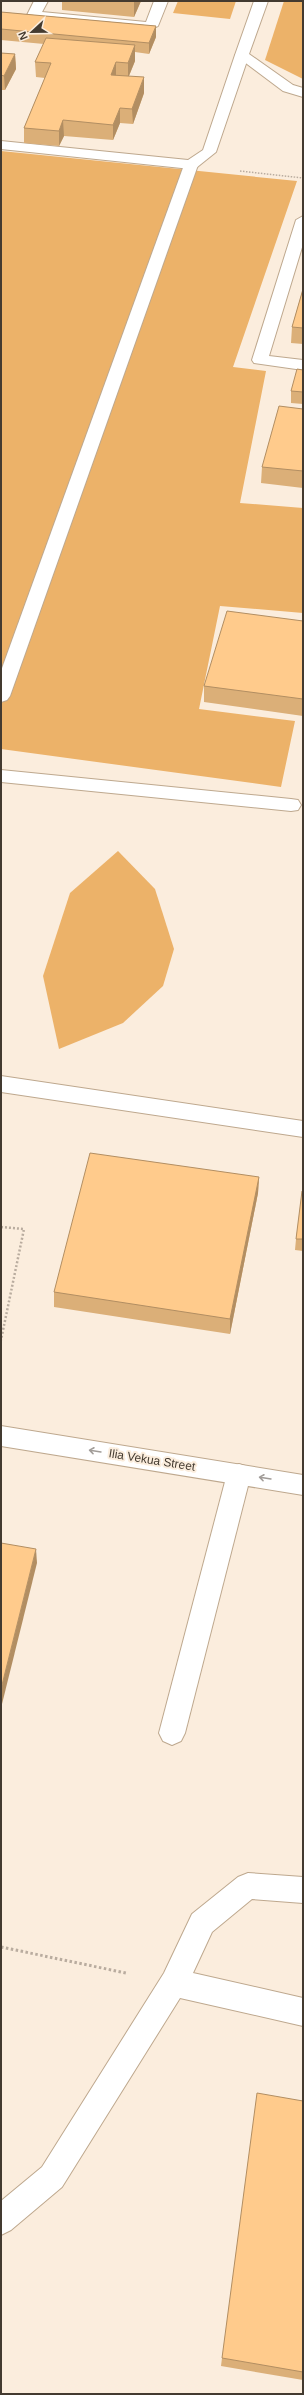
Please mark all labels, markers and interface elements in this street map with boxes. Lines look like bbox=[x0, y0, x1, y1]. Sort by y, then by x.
north arrow bbox=[12, 12, 52, 52]
text: N bbox=[16, 30, 30, 42]
street label: Ilia Vekua Street bbox=[108, 1446, 197, 1474]
one-way arrow bbox=[89, 1447, 102, 1455]
one-way arrow bbox=[258, 1474, 271, 1482]

